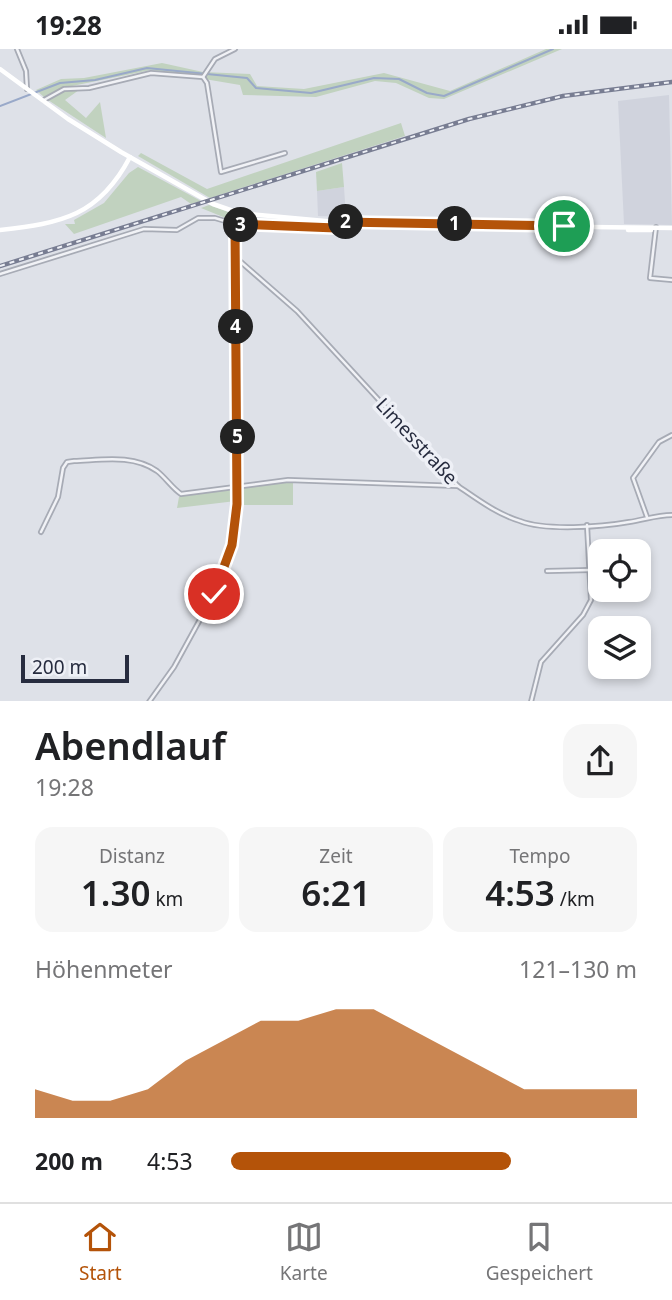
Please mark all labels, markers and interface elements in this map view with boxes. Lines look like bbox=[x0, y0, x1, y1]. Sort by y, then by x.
text: 19:28 bbox=[35, 7, 102, 43]
pin bbox=[534, 196, 594, 256]
pin: 2 bbox=[328, 205, 364, 239]
pin: 3 bbox=[224, 207, 258, 243]
pin: 1 bbox=[438, 207, 472, 241]
icon: arrive bbox=[545, 207, 583, 245]
text: 2 bbox=[340, 208, 351, 234]
text: 1 bbox=[449, 210, 460, 236]
text: 3 bbox=[235, 211, 246, 237]
pin: 4 bbox=[218, 309, 254, 345]
text: 4 bbox=[230, 313, 241, 339]
street label: Limesstraße bbox=[370, 392, 464, 490]
pin: 5 bbox=[220, 419, 256, 455]
text: 5 bbox=[232, 423, 243, 449]
map controls bbox=[588, 539, 651, 679]
button: locate bbox=[588, 539, 651, 602]
pin bbox=[184, 564, 244, 624]
icon: check bbox=[195, 575, 233, 613]
button: layers bbox=[588, 616, 651, 679]
scale bar bbox=[21, 653, 130, 684]
text: 200 m bbox=[32, 654, 87, 680]
text: Abendlauf bbox=[35, 719, 226, 771]
button: share bbox=[563, 724, 637, 798]
text: 19:28 bbox=[35, 771, 94, 803]
text: Distanz bbox=[99, 843, 165, 869]
text: Zeit bbox=[319, 843, 353, 869]
text: Tempo bbox=[510, 843, 570, 869]
text: 1.30 bbox=[81, 869, 150, 916]
text: 6:21 bbox=[301, 869, 371, 916]
text: 4:53 bbox=[485, 869, 555, 916]
text: km bbox=[150, 886, 183, 912]
text: /km bbox=[555, 886, 595, 912]
text: Höhenmeter bbox=[35, 953, 173, 985]
text: 121–130 m bbox=[519, 953, 637, 985]
text: 200 m bbox=[35, 1145, 103, 1177]
text: 4:53 bbox=[147, 1145, 193, 1177]
tab: Start bbox=[79, 1218, 122, 1286]
tab: Karte bbox=[280, 1218, 328, 1286]
tab: Gespeichert bbox=[486, 1218, 593, 1286]

